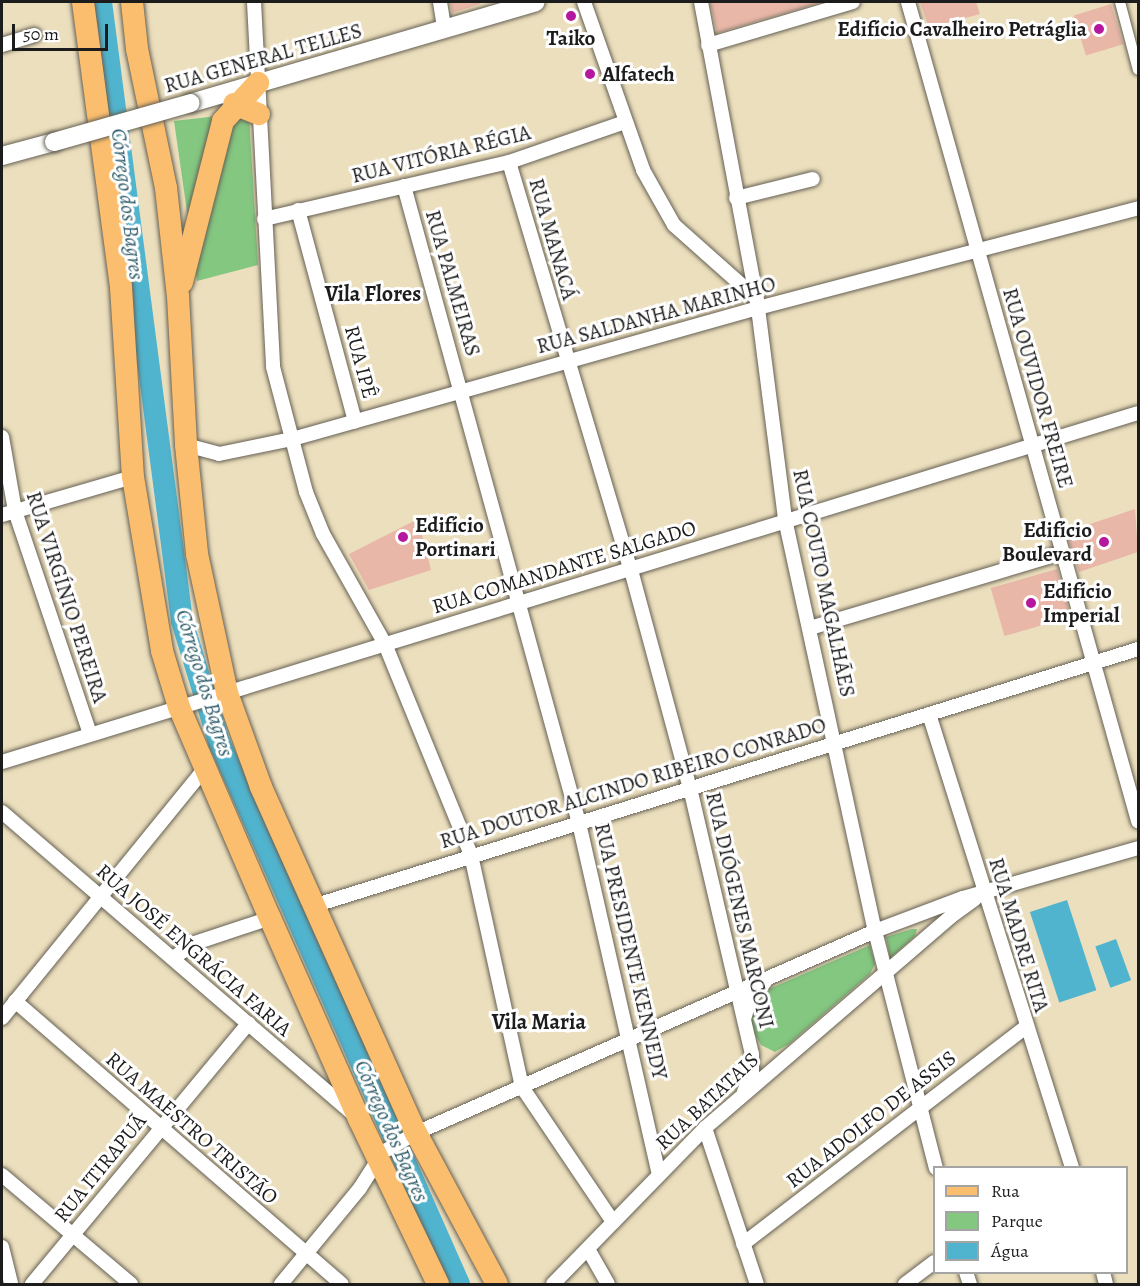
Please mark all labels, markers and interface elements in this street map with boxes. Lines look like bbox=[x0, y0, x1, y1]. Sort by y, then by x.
marker: Taiko bbox=[564, 9, 578, 23]
scale bar bbox=[15, 12, 111, 50]
place label: Edifício Cavalheiro Petráglia bbox=[837, 16, 1087, 42]
street label: RUA GENERAL TELLES bbox=[161, 18, 365, 98]
text: 50 m bbox=[23, 22, 59, 46]
marker: Edifício Cavalheiro Petráglia bbox=[1092, 22, 1106, 36]
place label: Taiko bbox=[547, 25, 595, 51]
place label: Alfatech bbox=[602, 61, 675, 87]
marker: Alfatech bbox=[583, 67, 597, 81]
street label: RUA VITÓRIA RÉGIA bbox=[349, 120, 533, 188]
water label: Córrego dos Bagres bbox=[105, 127, 149, 281]
street label: RUA MANACÁ bbox=[524, 175, 582, 303]
street label: RUA PALMEIRAS bbox=[420, 207, 486, 359]
street label: RUA SALDANHA MARINHO bbox=[534, 271, 778, 359]
district label: Vila Flores bbox=[325, 282, 421, 308]
street label: RUA OUVIDOR FREIRE bbox=[997, 285, 1079, 491]
street label: RUA IPÊ bbox=[339, 323, 383, 401]
street label: RUA COUTO MAGALHÃES bbox=[788, 467, 860, 699]
street label: RUA VIRGÍNIO PEREIRA bbox=[21, 488, 113, 706]
place label: Edifício Portinari bbox=[415, 512, 496, 562]
street label: RUA COMANDANTE SALGADO bbox=[429, 515, 699, 619]
place label: Edifício Boulevard bbox=[1002, 517, 1092, 567]
marker: Edifício Portinari bbox=[396, 530, 410, 544]
marker: Edifício Boulevard bbox=[1097, 535, 1111, 549]
place label: Edifício Imperial bbox=[1043, 578, 1120, 628]
marker: Edifício Imperial bbox=[1024, 596, 1038, 610]
water label: Córrego dos Bagres bbox=[169, 606, 239, 760]
street label: RUA DOUTOR ALCINDO RIBEIRO CONRADO bbox=[437, 712, 829, 854]
street label: RUA DIÓGENES MARCONI bbox=[701, 789, 779, 1031]
street label: RUA PRESIDENTE KENNEDY bbox=[589, 820, 673, 1082]
street label: RUA MADRE RITA bbox=[984, 855, 1054, 1015]
street label: RUA JOSÉ ENGRÁCIA FARIA bbox=[91, 858, 297, 1042]
district label: Vila Maria bbox=[492, 1010, 586, 1036]
street label: RUA ADOLFO DE ASSIS bbox=[781, 1045, 961, 1193]
street label: RUA MAESTRO TRISTÃO bbox=[101, 1046, 283, 1210]
street label: RUA BATATAIS bbox=[650, 1047, 764, 1155]
water label: Córrego dos Bagres bbox=[348, 1056, 434, 1206]
street label: RUA ITIRAPUÃ bbox=[49, 1109, 151, 1227]
legend bbox=[933, 1166, 1128, 1274]
text: Rua bbox=[991, 1179, 1020, 1203]
text: Parque bbox=[991, 1209, 1043, 1233]
text: Água bbox=[991, 1239, 1029, 1263]

